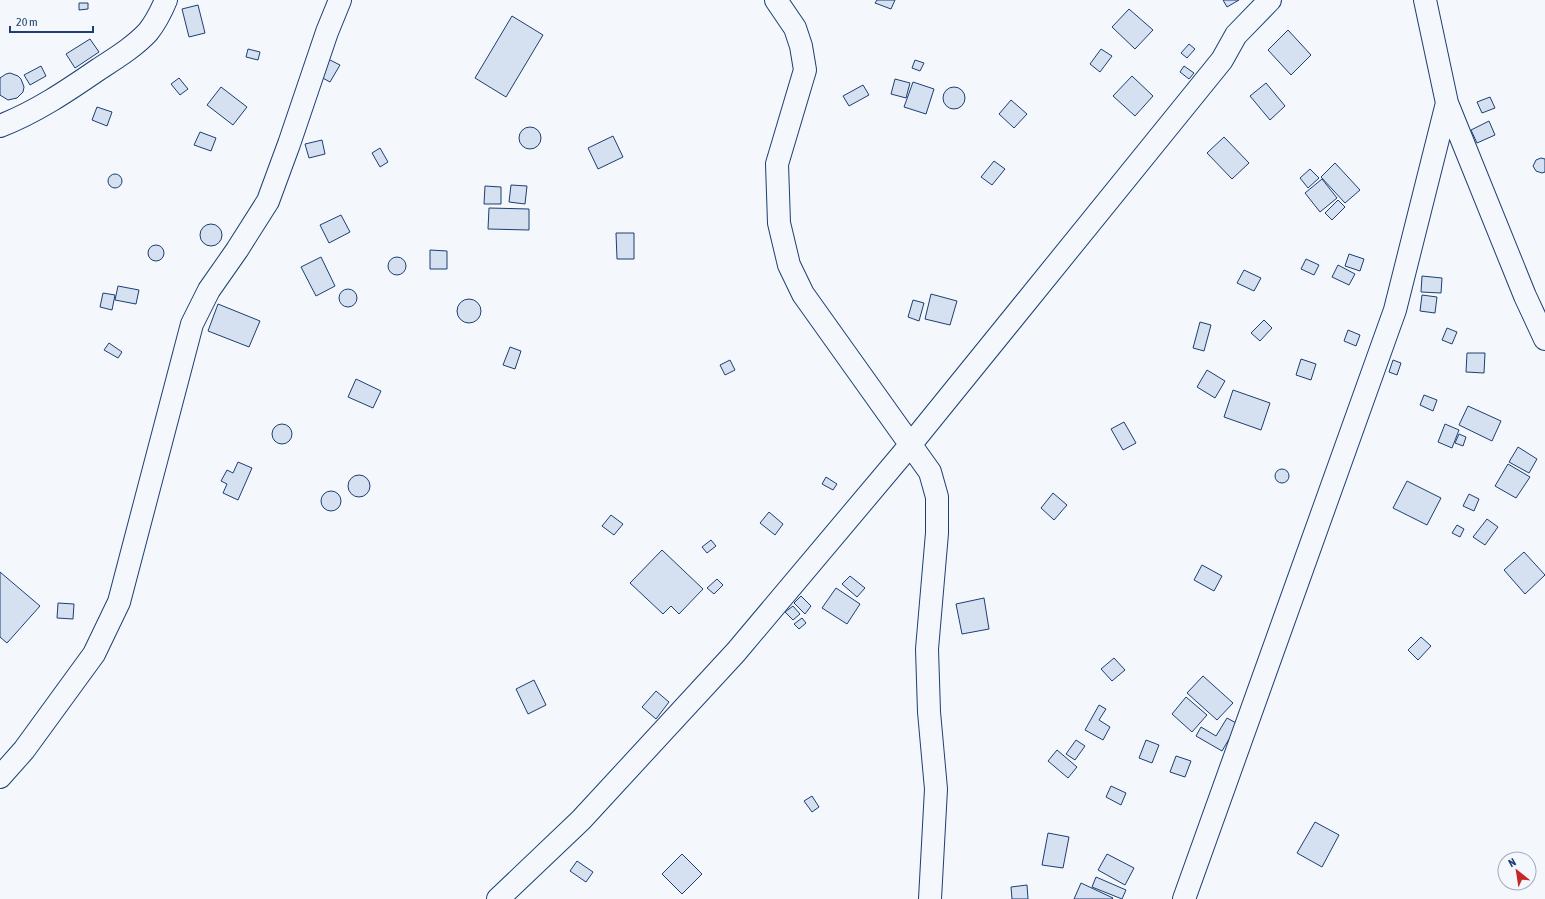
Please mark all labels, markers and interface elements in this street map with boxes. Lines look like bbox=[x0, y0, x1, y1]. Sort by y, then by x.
scale bar bbox=[10, 8, 93, 34]
text: 20 m bbox=[16, 15, 38, 29]
north arrow bbox=[1497, 851, 1537, 891]
text: N bbox=[1506, 856, 1518, 869]

